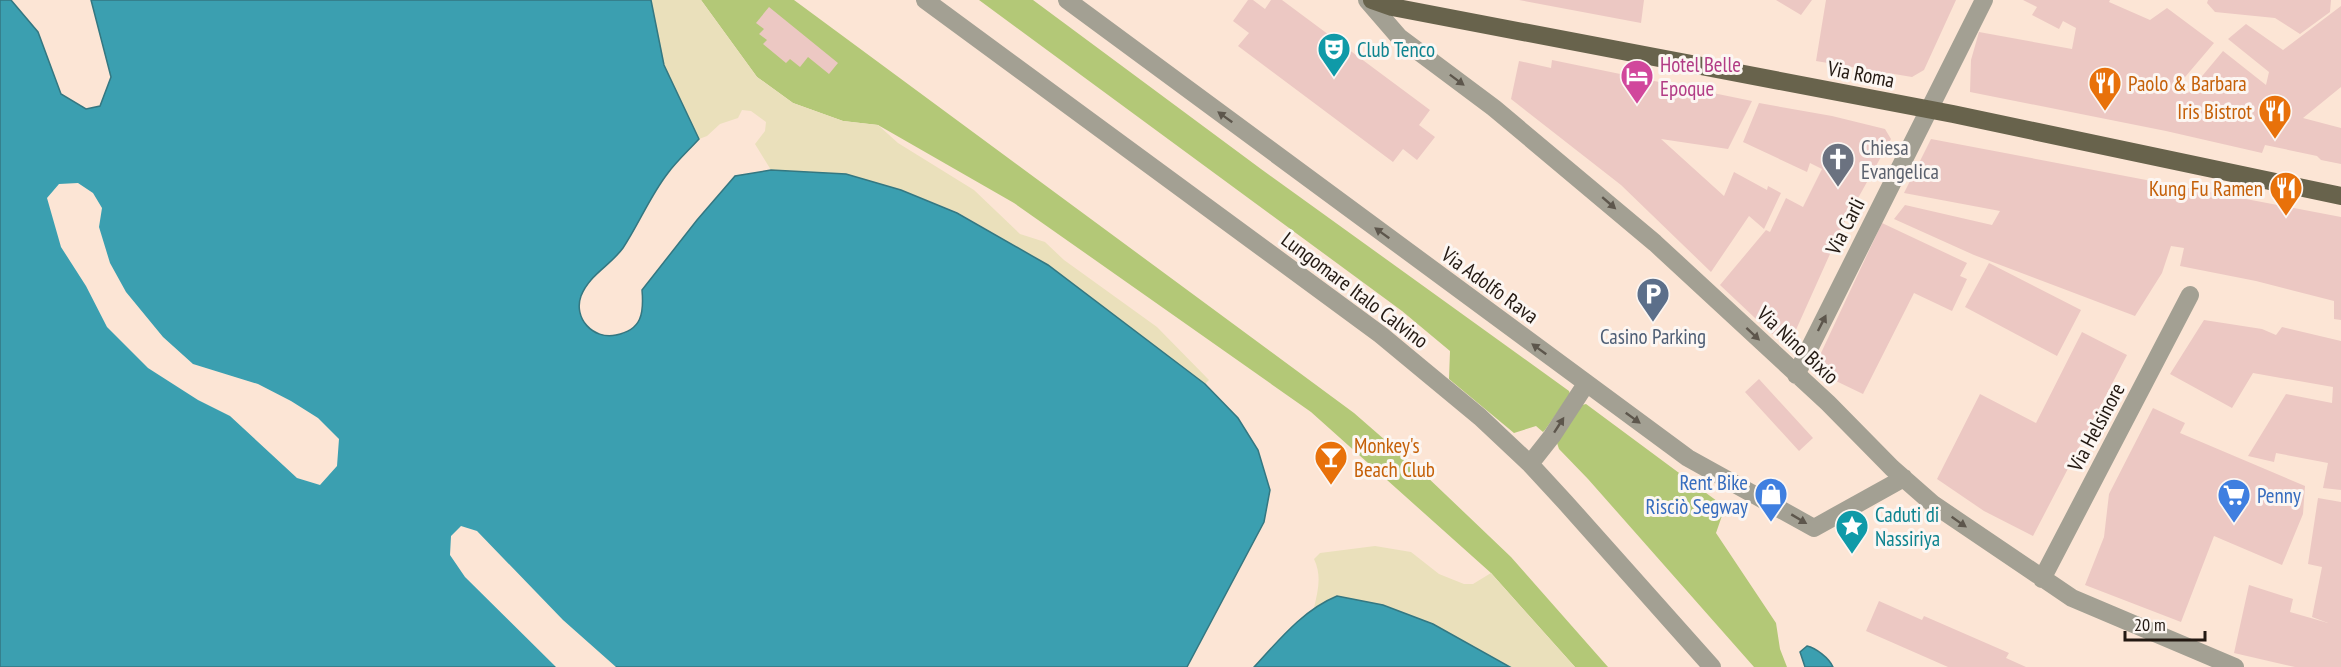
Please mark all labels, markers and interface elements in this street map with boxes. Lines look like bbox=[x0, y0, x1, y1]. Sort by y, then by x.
theatre icon: Club Tenco bbox=[1316, 31, 1352, 78]
place label: Club Tenco bbox=[1357, 36, 1435, 63]
place label: Hotel Belle Epoque bbox=[1660, 51, 1741, 102]
street label: Via Roma bbox=[1824, 54, 1897, 94]
hotel icon: Hotel Belle Epoque bbox=[1619, 58, 1655, 105]
restaurant icon: Paolo & Barbara bbox=[2087, 65, 2123, 112]
place label: Paolo & Barbara bbox=[2128, 70, 2247, 97]
one-way arrow bbox=[1449, 74, 1465, 86]
restaurant icon: Iris Bistrot bbox=[2257, 93, 2293, 140]
place label: Iris Bistrot bbox=[2177, 98, 2252, 125]
one-way arrow bbox=[1217, 111, 1233, 123]
place label: Chiesa Evangelica bbox=[1861, 134, 1939, 185]
church icon: Chiesa Evangelica bbox=[1820, 141, 1856, 188]
restaurant icon: Kung Fu Ramen bbox=[2268, 170, 2304, 217]
place label: Kung Fu Ramen bbox=[2149, 175, 2263, 202]
street label: Via Carli bbox=[1819, 193, 1871, 260]
one-way arrow bbox=[1601, 196, 1616, 209]
street label: Lungomare Italo Calvino bbox=[1276, 226, 1434, 354]
one-way arrow bbox=[1374, 227, 1390, 239]
street label: Via Adolfo Rava bbox=[1435, 240, 1544, 329]
parking icon: Casino Parking bbox=[1635, 276, 1671, 323]
street label: Via Nino Bixio bbox=[1751, 300, 1845, 390]
one-way arrow bbox=[1817, 314, 1827, 331]
place label: Casino Parking bbox=[1600, 323, 1706, 350]
one-way arrow bbox=[1745, 327, 1760, 340]
one-way arrow bbox=[1531, 343, 1547, 355]
street label: Via Helsinore bbox=[2061, 378, 2131, 477]
one-way arrow bbox=[1625, 412, 1641, 424]
one-way arrow bbox=[1553, 417, 1565, 433]
place label: Monkey's Beach Club bbox=[1354, 432, 1435, 483]
bar icon: Monkey's Beach Club bbox=[1313, 439, 1349, 486]
place label: Rent Bike Risciò Segway bbox=[1645, 469, 1748, 520]
shop icon: Rent Bike Risciò Segway bbox=[1753, 476, 1789, 523]
supermarket icon: Penny bbox=[2216, 477, 2252, 524]
place label: Penny bbox=[2257, 482, 2301, 509]
place label: Caduti di Nassiriya bbox=[1875, 501, 1940, 552]
place icon: Caduti di Nassiriya bbox=[1834, 508, 1870, 555]
one-way arrow bbox=[1791, 514, 1807, 525]
one-way arrow bbox=[1950, 516, 1966, 528]
scale bar bbox=[2125, 604, 2204, 642]
text: 20 m bbox=[2134, 613, 2166, 636]

